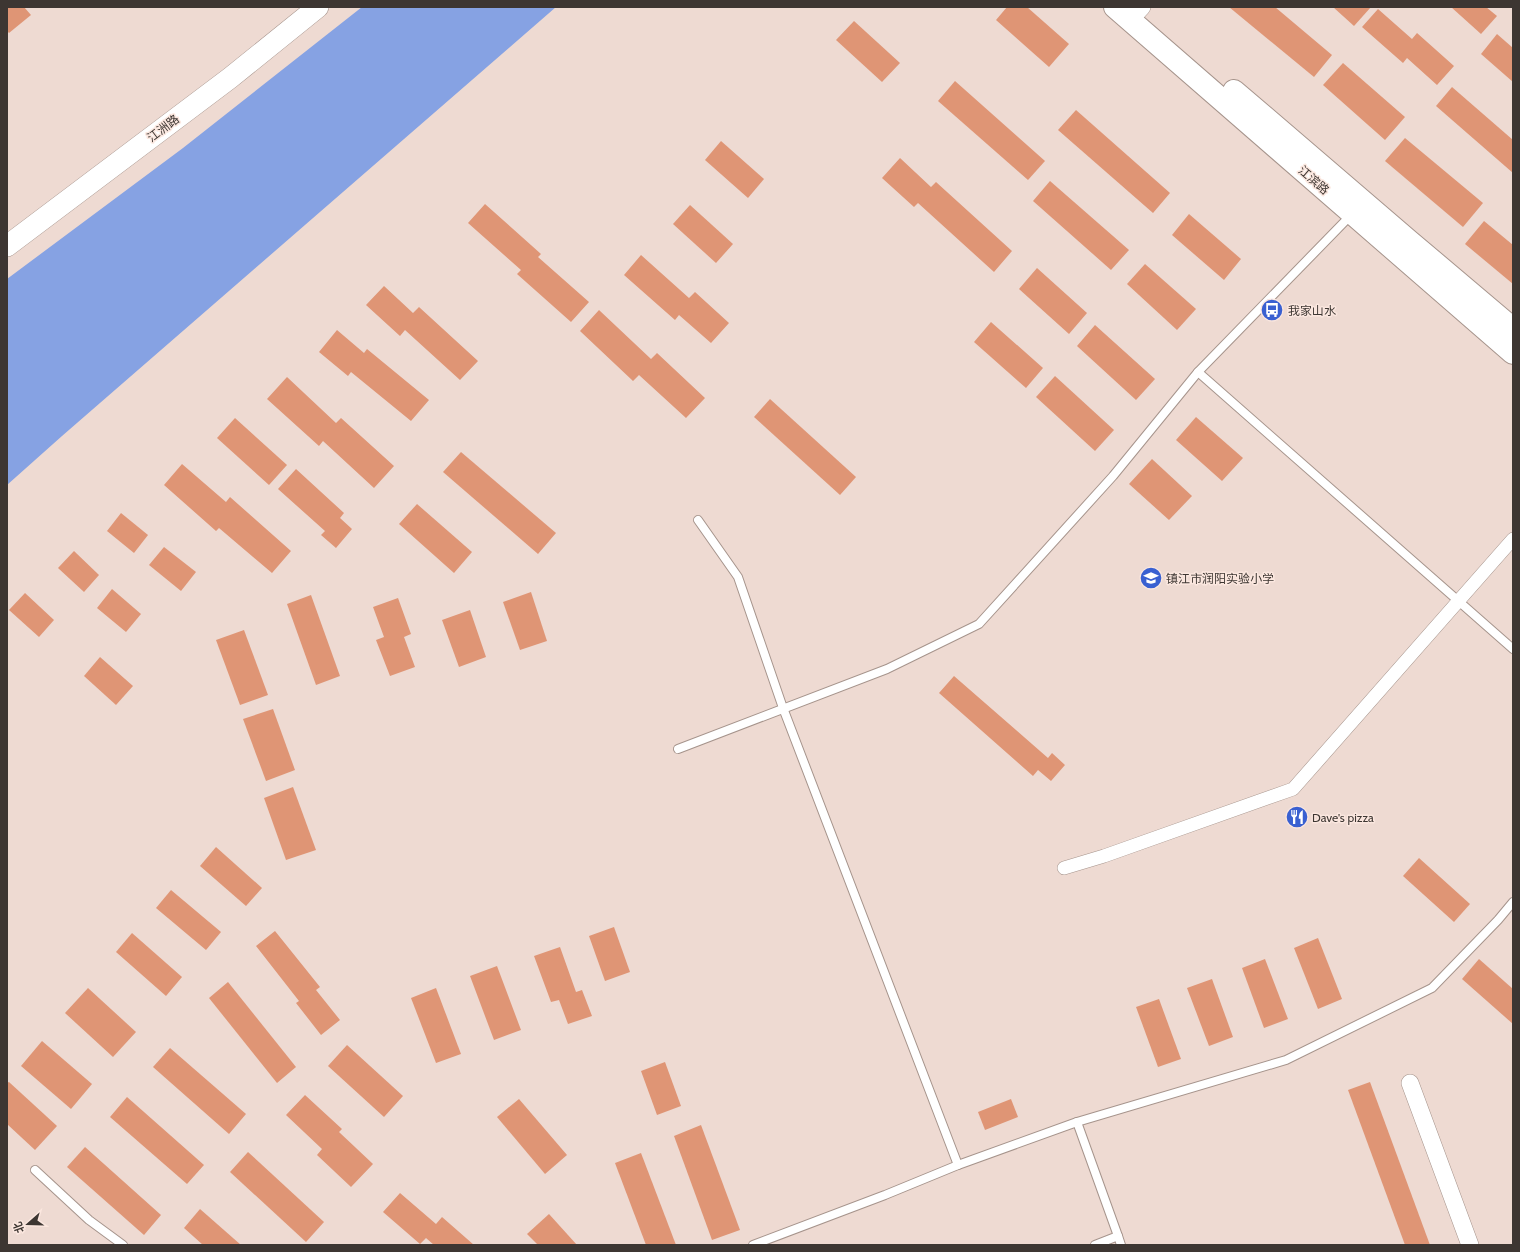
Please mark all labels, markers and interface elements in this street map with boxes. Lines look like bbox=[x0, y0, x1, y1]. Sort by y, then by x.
street label: 江洲路 bbox=[144, 111, 182, 145]
street label: 江滨路 bbox=[1295, 163, 1333, 197]
bus stop icon: 我家山水 bbox=[1259, 297, 1285, 323]
place label: 我家山水 bbox=[1288, 303, 1336, 318]
school or university icon: 镇江市润阳实验小学 bbox=[1138, 565, 1164, 591]
place label: 镇江市润阳实验小学 bbox=[1166, 571, 1274, 586]
restaurant icon: Dave's pizza bbox=[1284, 804, 1310, 830]
place label: Dave's pizza bbox=[1312, 810, 1374, 825]
north arrow bbox=[8, 1204, 48, 1244]
text: 北 bbox=[10, 1220, 27, 1235]

